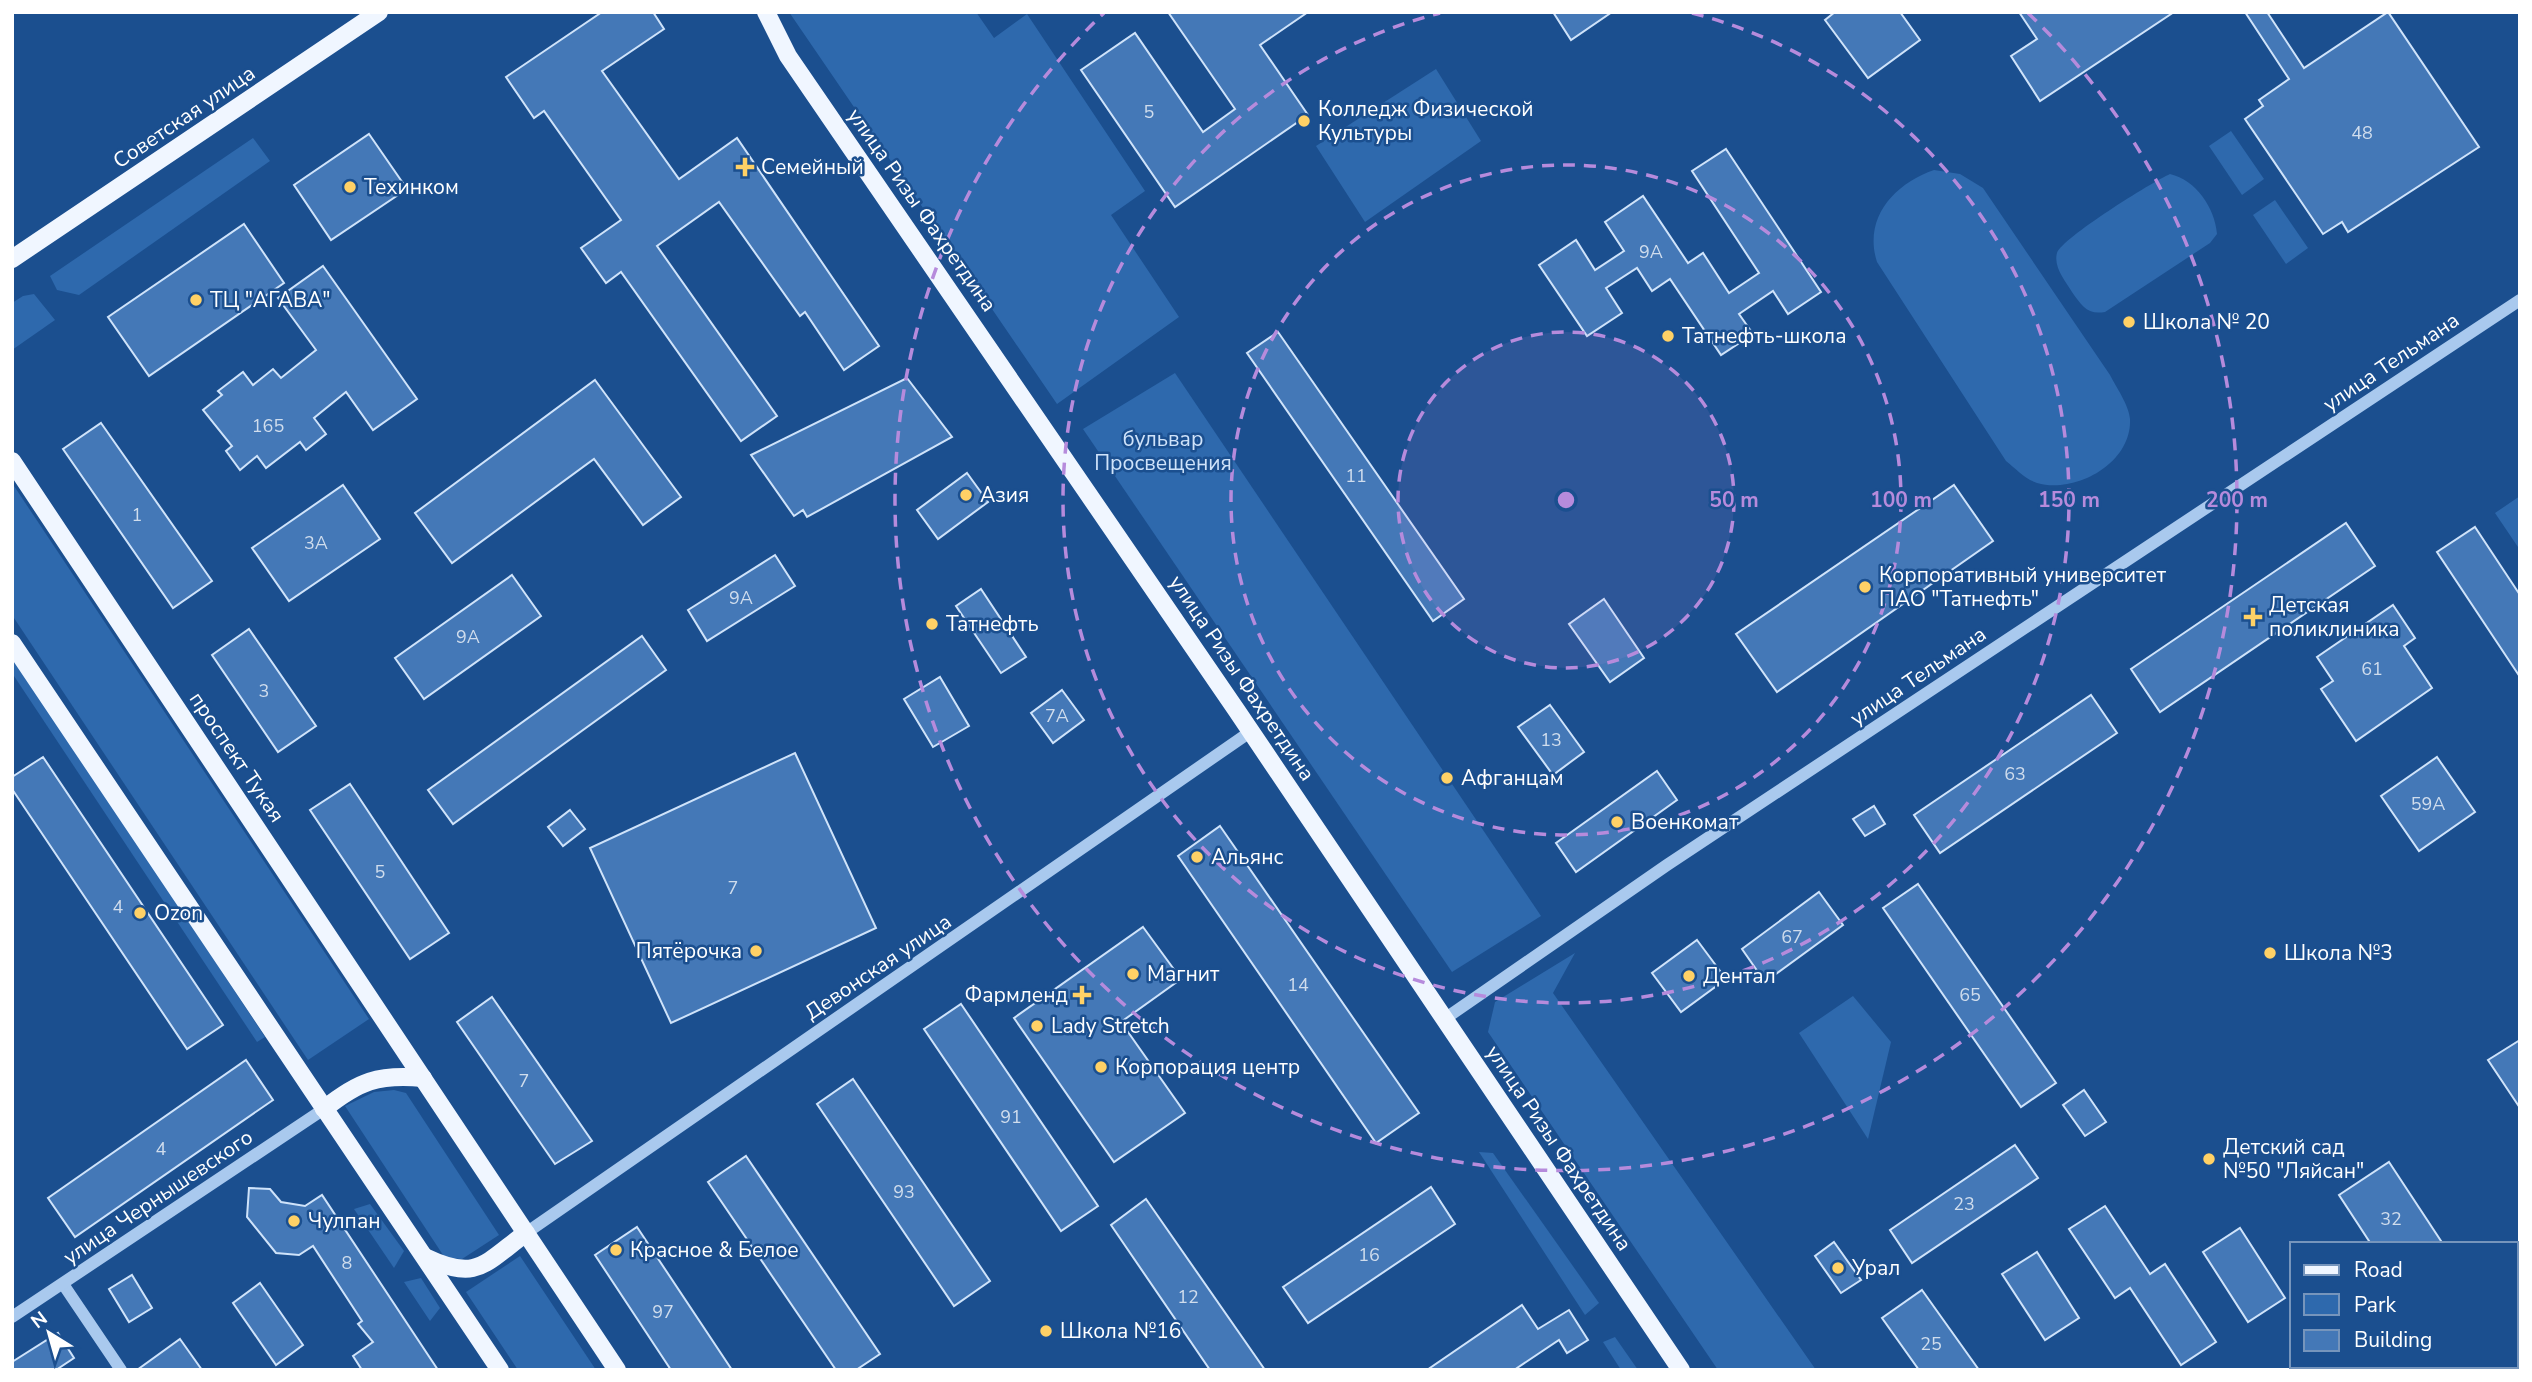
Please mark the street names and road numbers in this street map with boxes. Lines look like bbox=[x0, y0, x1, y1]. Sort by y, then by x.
street label: Советская улица bbox=[108, 59, 260, 175]
street label: улица Ризы Фахретдина bbox=[841, 103, 1003, 317]
street label: улица Тельмана bbox=[2317, 306, 2465, 418]
street label: улица Ризы Фахретдина bbox=[1163, 570, 1321, 786]
street label: улица Тельмана bbox=[1844, 620, 1992, 732]
street label: проспект Тукая bbox=[183, 686, 291, 828]
street label: Девонская улица bbox=[799, 908, 957, 1026]
street label: улица Ризы Фахретдина bbox=[1480, 1040, 1638, 1256]
street label: улица Чернышевского bbox=[58, 1123, 258, 1271]

